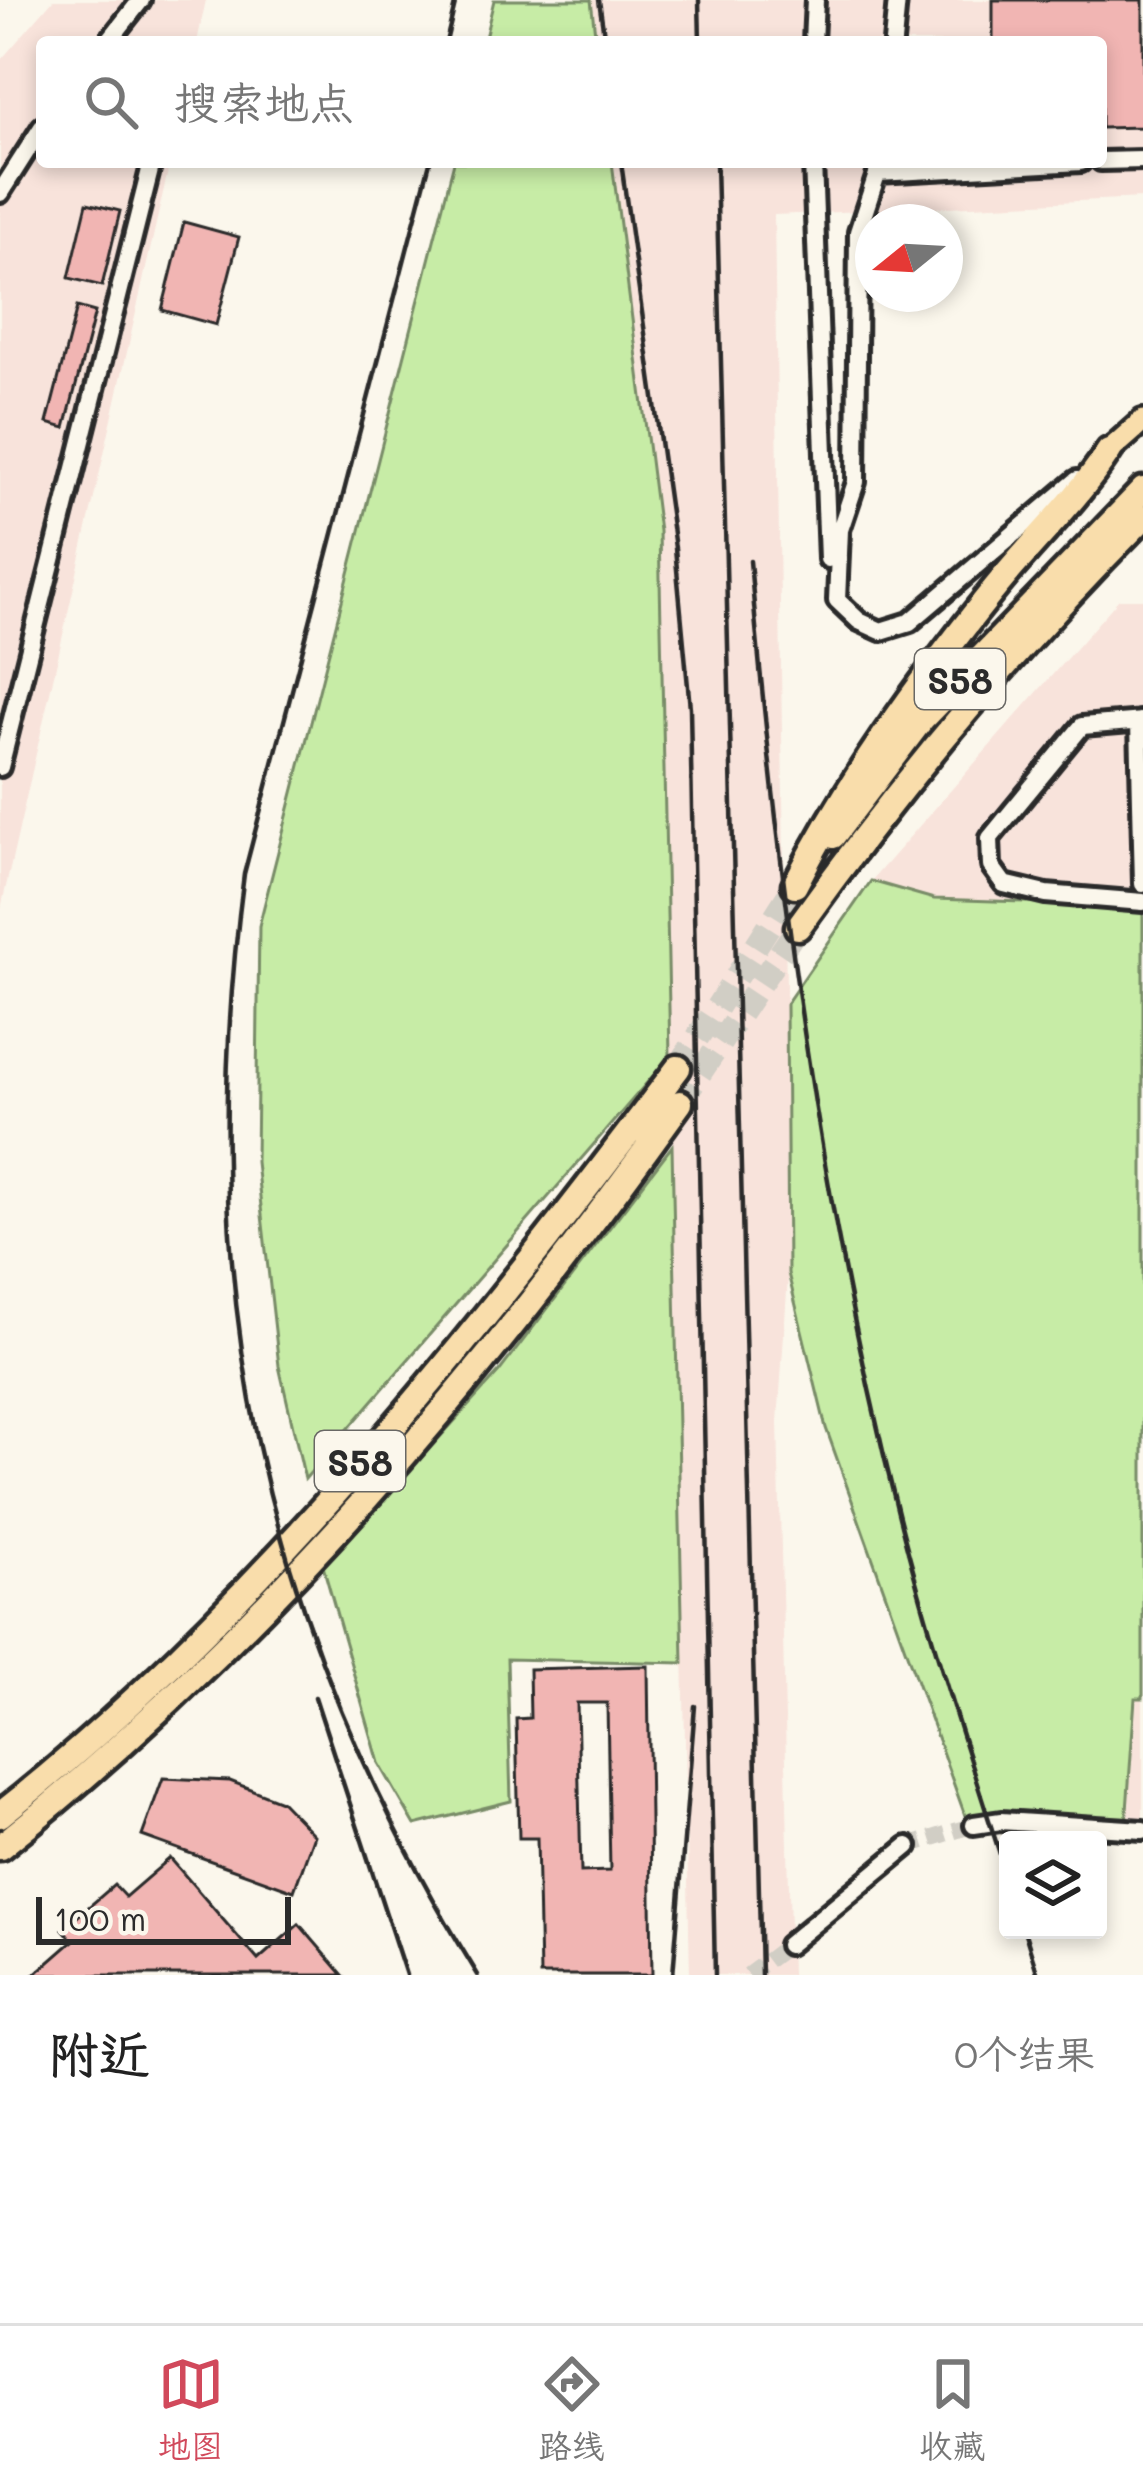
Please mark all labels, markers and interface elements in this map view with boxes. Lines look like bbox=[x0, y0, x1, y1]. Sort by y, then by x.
search box bbox=[36, 36, 1107, 168]
icon: search bbox=[78, 69, 144, 135]
text: 搜索地点 bbox=[174, 72, 354, 130]
north arrow bbox=[855, 204, 963, 312]
road number: S58 bbox=[915, 649, 1005, 709]
road number: S58 bbox=[315, 1431, 405, 1491]
map controls bbox=[999, 1831, 1107, 1939]
button: layers bbox=[999, 1831, 1107, 1939]
scale bar bbox=[36, 1891, 291, 1944]
text: 100 m bbox=[54, 1896, 146, 1939]
text: 附近 bbox=[48, 2019, 150, 2086]
text: 0个结果 bbox=[954, 2027, 1095, 2078]
tab: 地图 bbox=[158, 2351, 224, 2467]
tab: 路线 bbox=[539, 2351, 605, 2467]
tab: 收藏 bbox=[920, 2351, 986, 2467]

